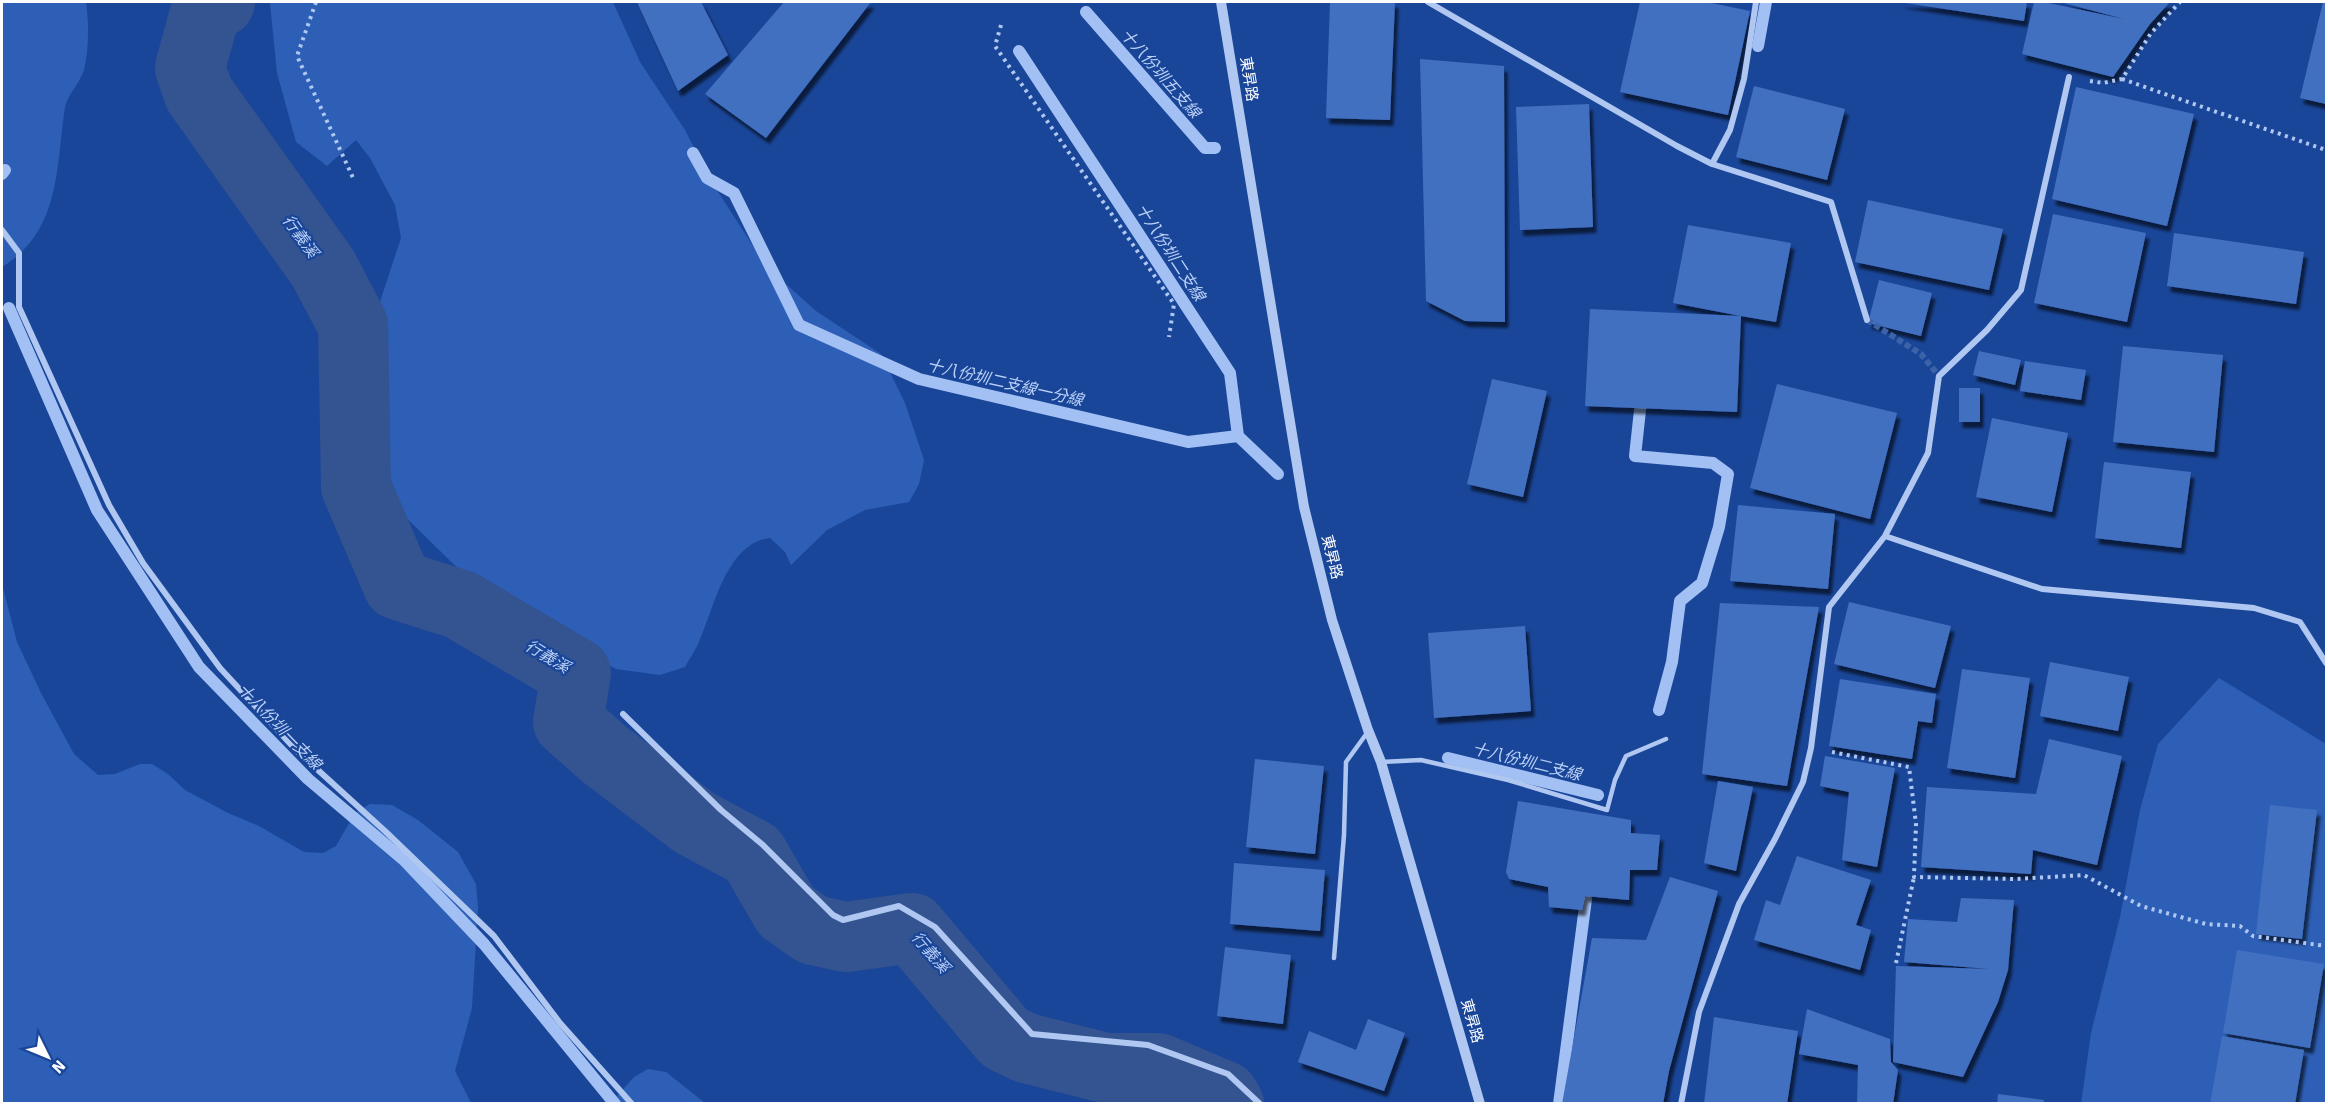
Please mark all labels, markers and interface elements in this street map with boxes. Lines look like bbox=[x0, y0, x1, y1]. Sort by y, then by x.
water label: 十八份圳五支線 bbox=[1116, 25, 1206, 124]
street label: 東昇路 bbox=[1237, 55, 1261, 103]
water label: 十八份圳二支線 bbox=[1131, 200, 1210, 307]
water label: 行義溪 bbox=[278, 211, 324, 263]
water label: 十八份圳二支線一分線 bbox=[925, 355, 1087, 411]
street label: 東昇路 bbox=[1318, 533, 1346, 581]
water label: 行義溪 bbox=[522, 636, 575, 679]
water label: 十八份圳一支線 bbox=[233, 679, 327, 775]
water label: 十八份圳二支線 bbox=[1470, 739, 1585, 786]
water label: 行義溪 bbox=[907, 928, 955, 979]
street label: 東昇路 bbox=[1457, 997, 1487, 1045]
north arrow bbox=[18, 1027, 78, 1087]
text: N bbox=[47, 1056, 69, 1077]

